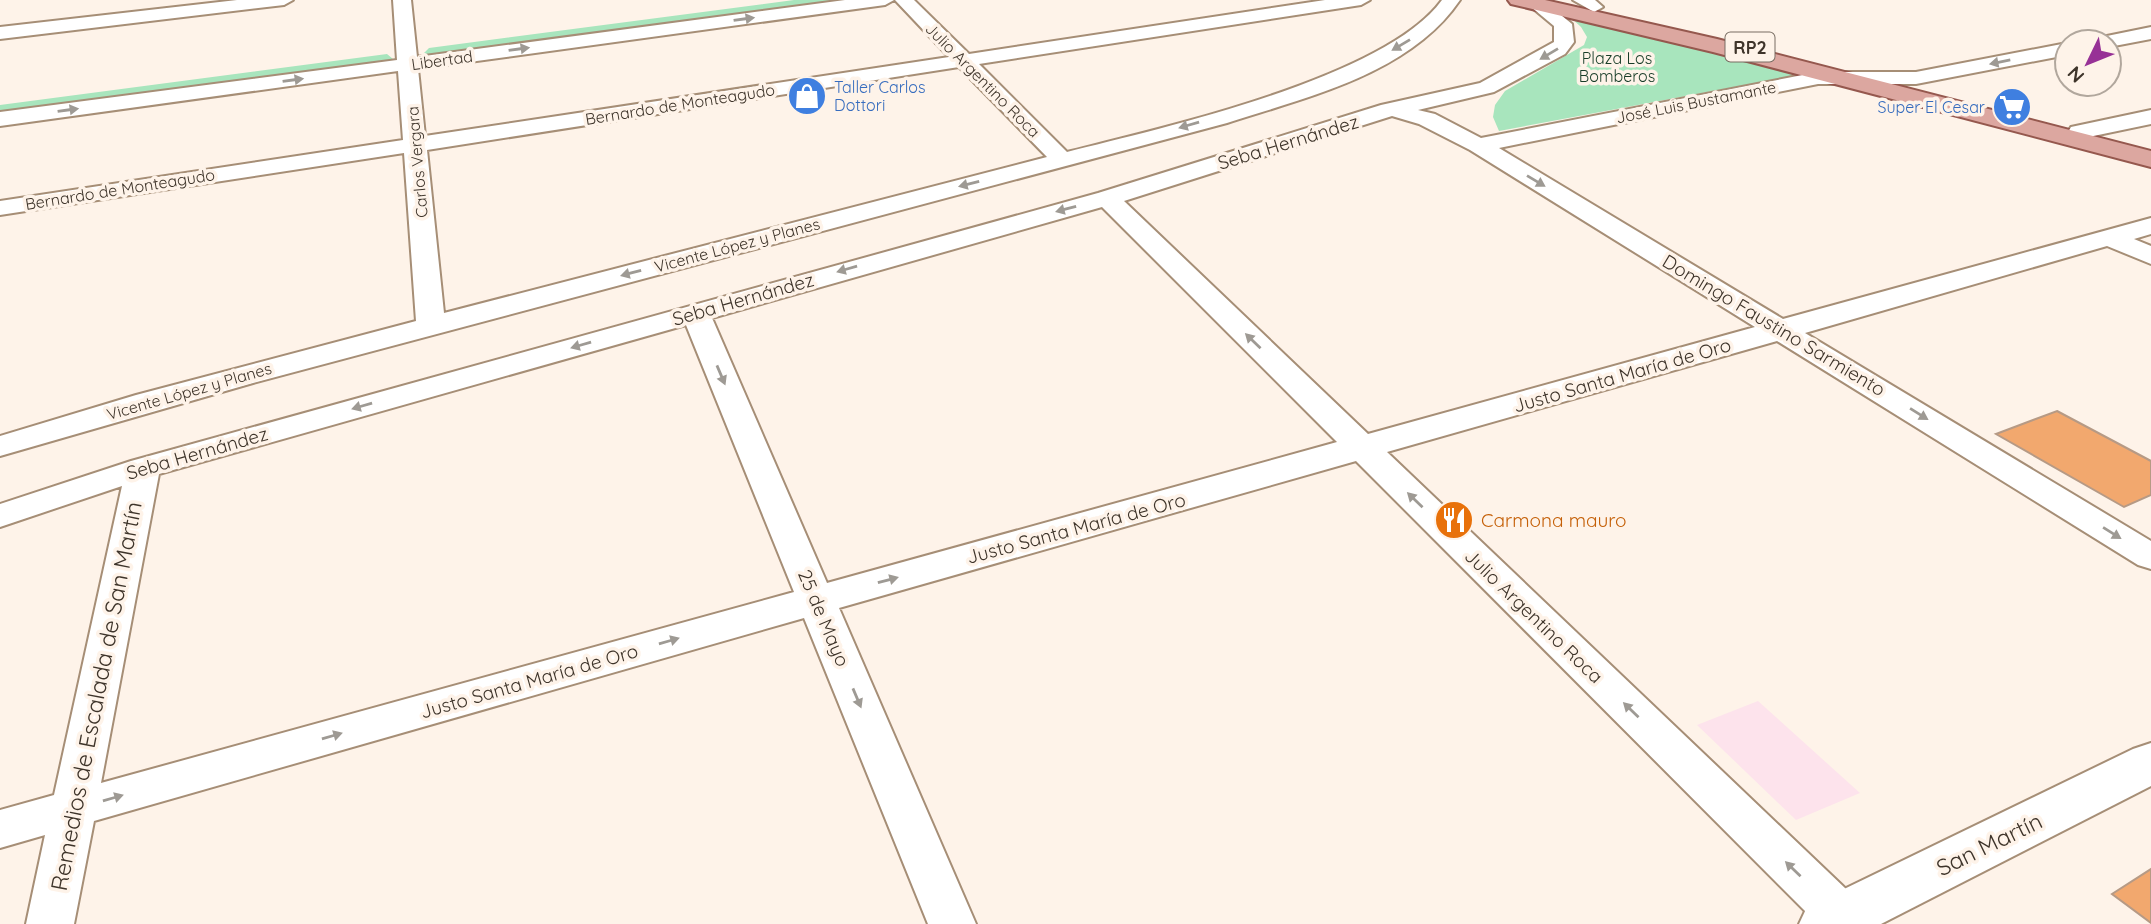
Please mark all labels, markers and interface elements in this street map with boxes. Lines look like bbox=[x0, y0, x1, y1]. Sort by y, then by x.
one-way arrow bbox=[733, 13, 755, 24]
street label: Julio Argentino Roca bbox=[921, 18, 1045, 142]
north arrow bbox=[2053, 28, 2123, 98]
road number: RP2 bbox=[1726, 32, 1774, 62]
one-way arrow bbox=[1392, 39, 1411, 51]
one-way arrow bbox=[508, 44, 530, 55]
street label: Libertad bbox=[410, 46, 474, 74]
one-way arrow bbox=[1540, 47, 1559, 60]
park label: Plaza Los Bomberos bbox=[1579, 48, 1655, 86]
one-way arrow bbox=[1989, 57, 2011, 68]
text: N bbox=[2062, 61, 2089, 88]
one-way arrow bbox=[282, 74, 304, 85]
shop icon: Taller Carlos Dottori bbox=[786, 75, 828, 117]
place label: Taller Carlos Dottori bbox=[834, 77, 926, 115]
street label: José Luis Bustamante bbox=[1614, 77, 1778, 127]
street label: Bernardo de Monteagudo bbox=[584, 79, 776, 129]
supermarket icon: Super El Cesar bbox=[1991, 86, 2033, 128]
place label: Super El Cesar bbox=[1878, 97, 1985, 117]
one-way arrow bbox=[57, 105, 79, 116]
street label: Carlos Vergara bbox=[402, 105, 432, 219]
street label: Seba Hernández bbox=[1215, 109, 1361, 175]
one-way arrow bbox=[1178, 120, 1199, 130]
street label: Bernardo de Monteagudo bbox=[24, 164, 216, 214]
one-way arrow bbox=[1527, 174, 1546, 187]
one-way arrow bbox=[958, 179, 979, 189]
one-way arrow bbox=[1055, 204, 1077, 215]
street label: Vicente López y Planes bbox=[652, 213, 822, 277]
street label: Domingo Faustino Sarmiento bbox=[1658, 249, 1890, 401]
one-way arrow bbox=[836, 265, 857, 275]
street label: Seba Hernández bbox=[669, 267, 817, 331]
one-way arrow bbox=[620, 268, 642, 279]
street label: Justo Santa María de Oro bbox=[1510, 332, 1734, 418]
one-way arrow bbox=[1245, 333, 1262, 349]
one-way arrow bbox=[570, 340, 591, 350]
street label: Vicente López y Planes bbox=[104, 358, 274, 424]
one-way arrow bbox=[716, 365, 727, 386]
one-way arrow bbox=[351, 402, 372, 412]
one-way arrow bbox=[1909, 408, 1928, 421]
street label: Seba Hernández bbox=[123, 421, 271, 485]
street label: Justo Santa María de Oro bbox=[964, 487, 1188, 569]
one-way arrow bbox=[1407, 491, 1424, 508]
street label: Remedios de Escalada de San Martín bbox=[44, 499, 148, 893]
restaurant icon: Carmona mauro bbox=[1433, 499, 1475, 541]
place label: Carmona mauro bbox=[1481, 508, 1627, 532]
one-way arrow bbox=[2103, 527, 2122, 540]
street label: Julio Argentino Roca bbox=[1460, 544, 1608, 688]
street label: 25 de Mayo bbox=[793, 566, 855, 670]
one-way arrow bbox=[877, 574, 899, 585]
one-way arrow bbox=[659, 636, 680, 646]
street label: Justo Santa María de Oro bbox=[417, 638, 641, 724]
one-way arrow bbox=[852, 687, 863, 708]
one-way arrow bbox=[1622, 702, 1639, 719]
one-way arrow bbox=[321, 730, 343, 741]
one-way arrow bbox=[103, 792, 124, 802]
street label: San Martín bbox=[1931, 806, 2047, 882]
one-way arrow bbox=[1785, 861, 1802, 878]

